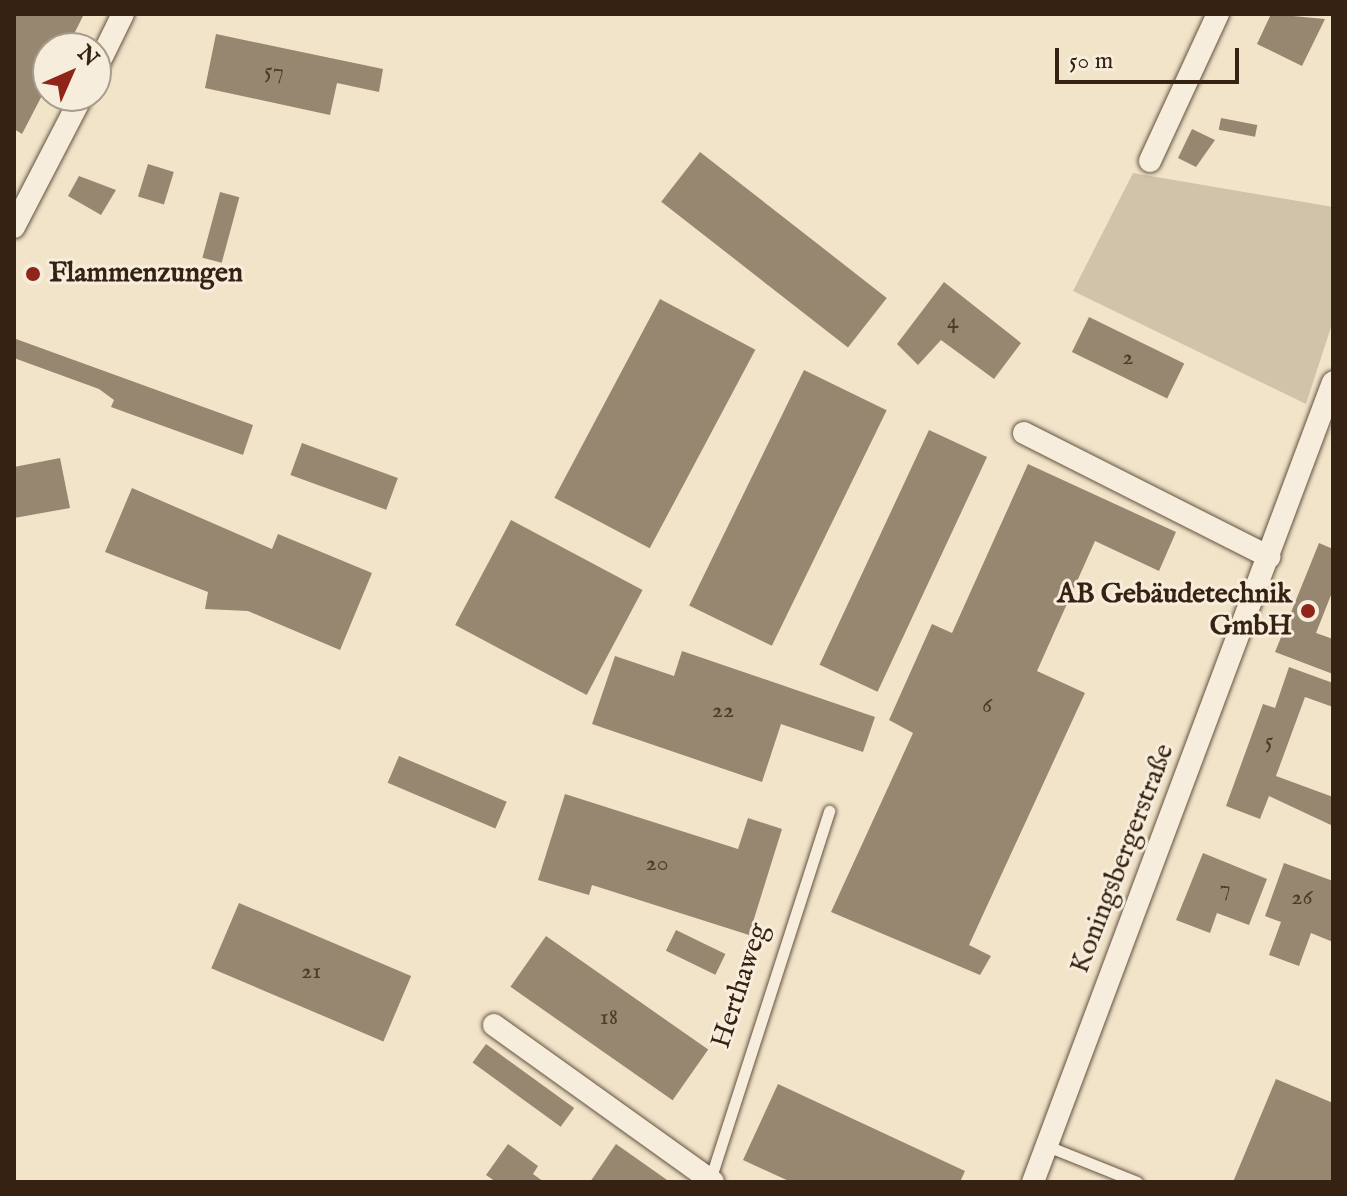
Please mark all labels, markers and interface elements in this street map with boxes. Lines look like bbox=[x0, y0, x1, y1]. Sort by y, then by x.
north arrow bbox=[32, 32, 112, 112]
scale bar bbox=[1059, 32, 1243, 82]
text: N bbox=[71, 40, 104, 73]
text: 50 m bbox=[1069, 46, 1113, 77]
house number: 57 bbox=[264, 58, 284, 86]
place label: Flammenzungen bbox=[49, 257, 243, 291]
marker: Flammenzungen bbox=[24, 265, 42, 283]
house number: 4 bbox=[947, 308, 959, 336]
house number: 2 bbox=[1122, 344, 1134, 372]
place label: AB Gebäudetechnik GmbH bbox=[1057, 578, 1292, 644]
marker: AB Gebäudetechnik GmbH bbox=[1299, 602, 1317, 620]
house number: 6 bbox=[982, 692, 992, 720]
house number: 22 bbox=[712, 697, 734, 725]
house number: 5 bbox=[1265, 728, 1273, 756]
street label: Koningsbergerstraße bbox=[1064, 740, 1182, 978]
house number: 20 bbox=[645, 850, 669, 878]
house number: 7 bbox=[1219, 875, 1231, 903]
house number: 26 bbox=[1291, 884, 1313, 912]
street label: Herthaweg bbox=[705, 919, 777, 1053]
house number: 21 bbox=[301, 958, 321, 986]
house number: 18 bbox=[600, 1004, 618, 1032]

